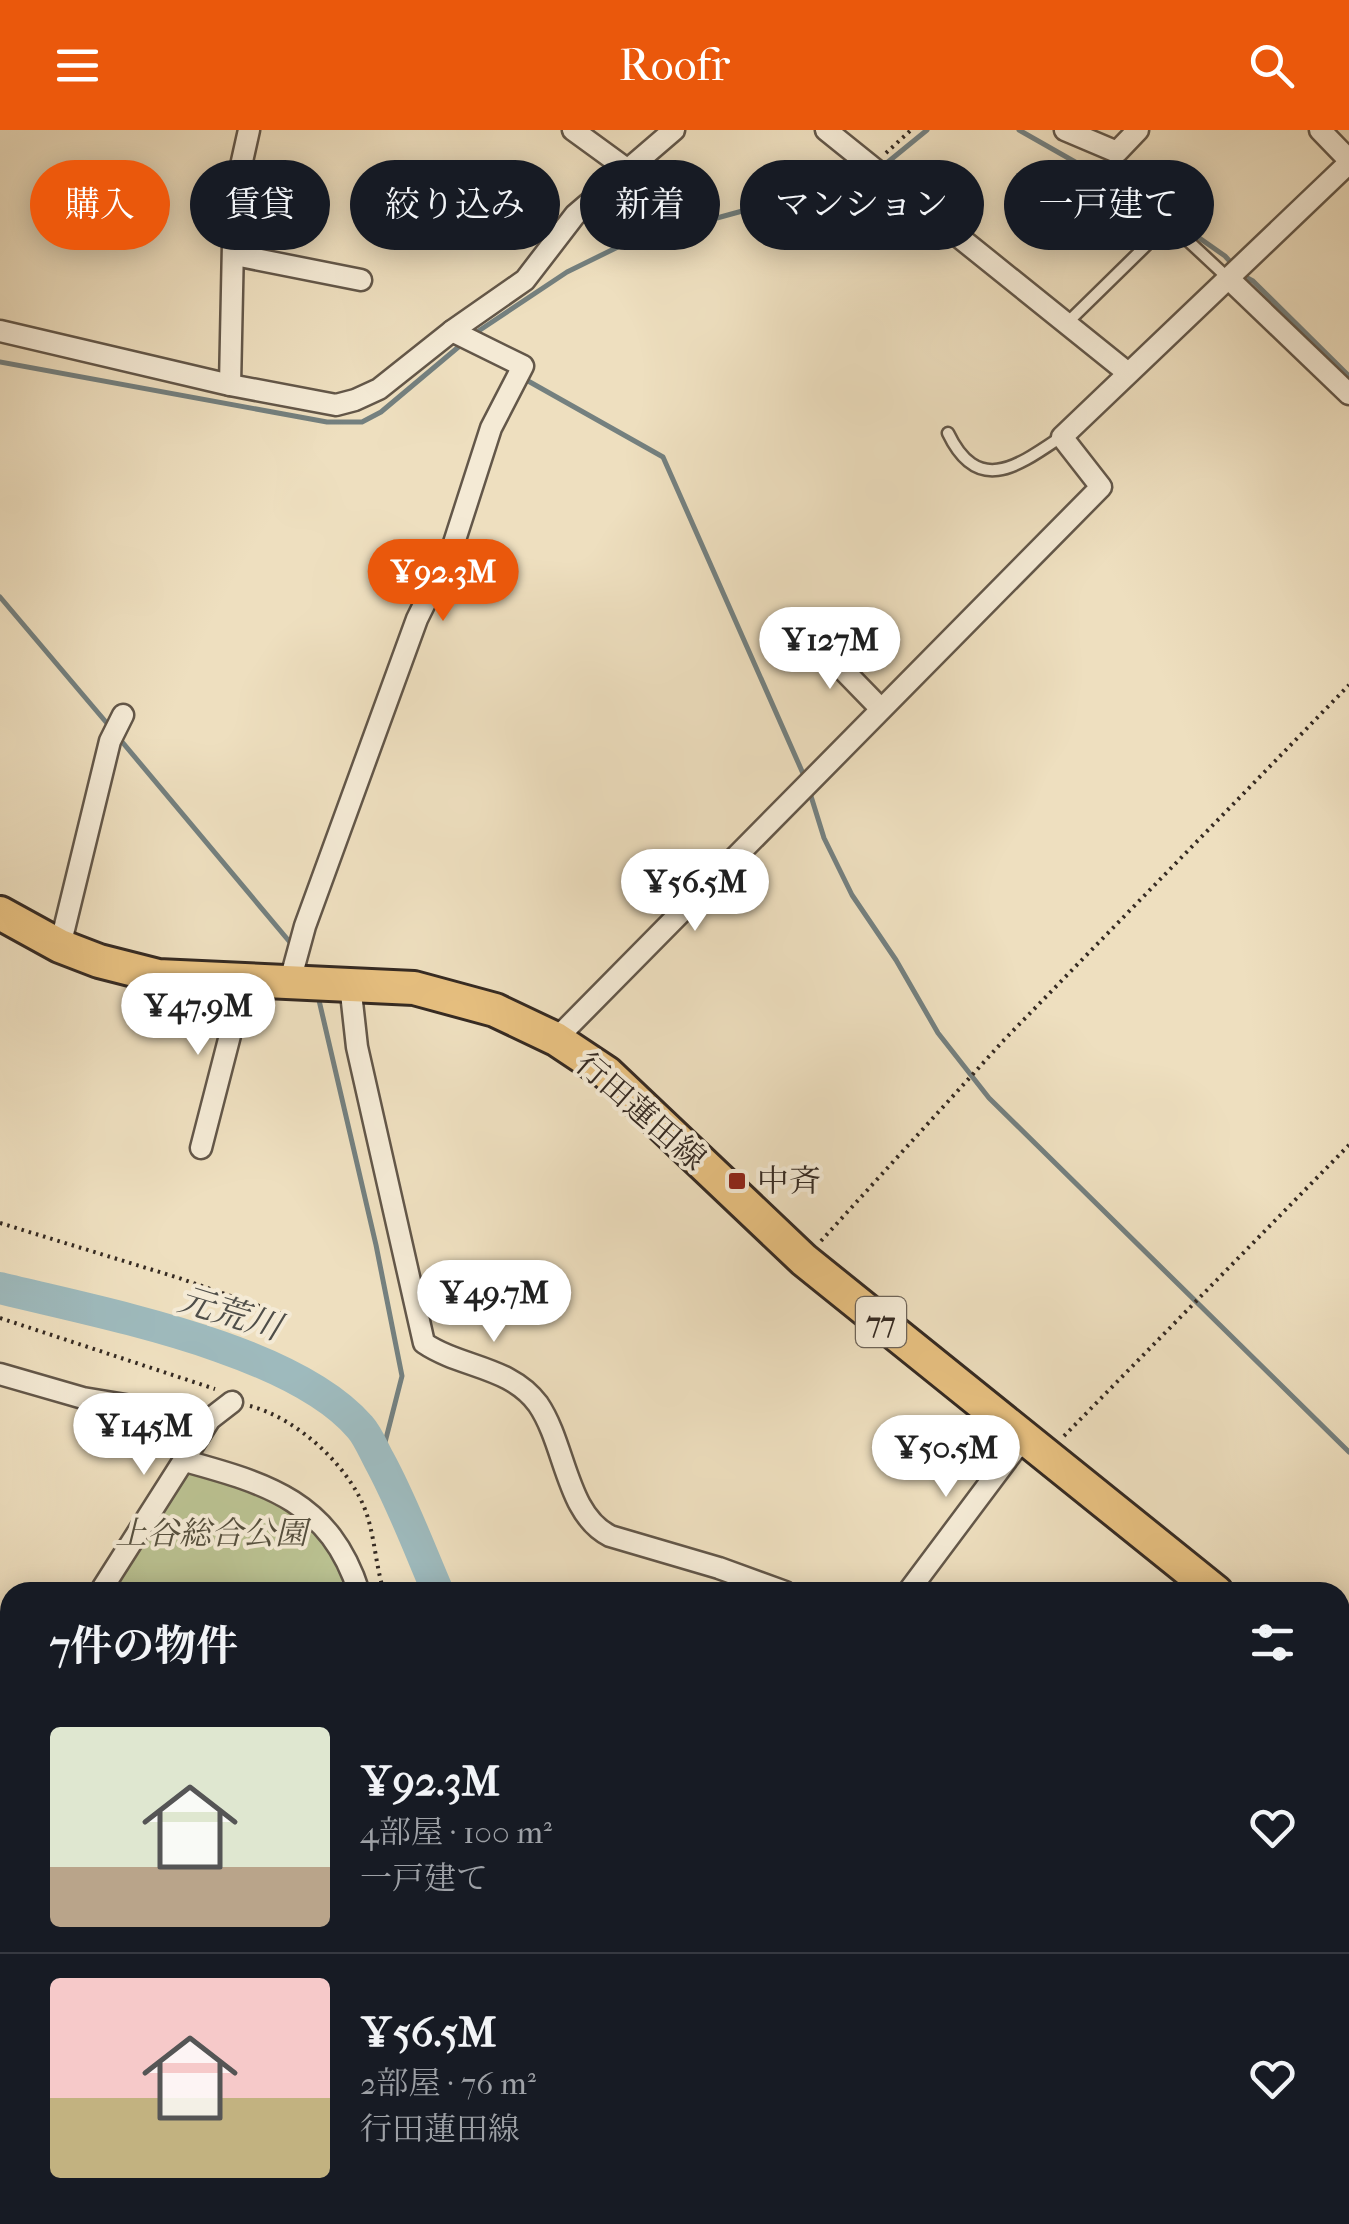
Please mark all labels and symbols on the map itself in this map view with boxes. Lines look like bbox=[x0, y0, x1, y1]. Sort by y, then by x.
pin: ¥92.3M bbox=[362, 539, 524, 624]
pin: ¥127M bbox=[760, 607, 900, 692]
pin: ¥56.5M bbox=[614, 849, 776, 934]
pin: ¥47.9M bbox=[117, 973, 279, 1058]
street label: 行田蓮田線 bbox=[568, 1045, 713, 1178]
place label: 中斉 bbox=[757, 1163, 821, 1200]
marker: 中斉 bbox=[726, 1170, 748, 1192]
pin: ¥49.7M bbox=[413, 1260, 575, 1345]
water label: 元荒川 bbox=[174, 1279, 290, 1350]
road number: 77 bbox=[856, 1297, 906, 1347]
pin: ¥145M bbox=[74, 1393, 214, 1478]
pin: ¥50.5M bbox=[865, 1415, 1027, 1500]
park label: 上谷総合公園 bbox=[115, 1515, 312, 1552]

